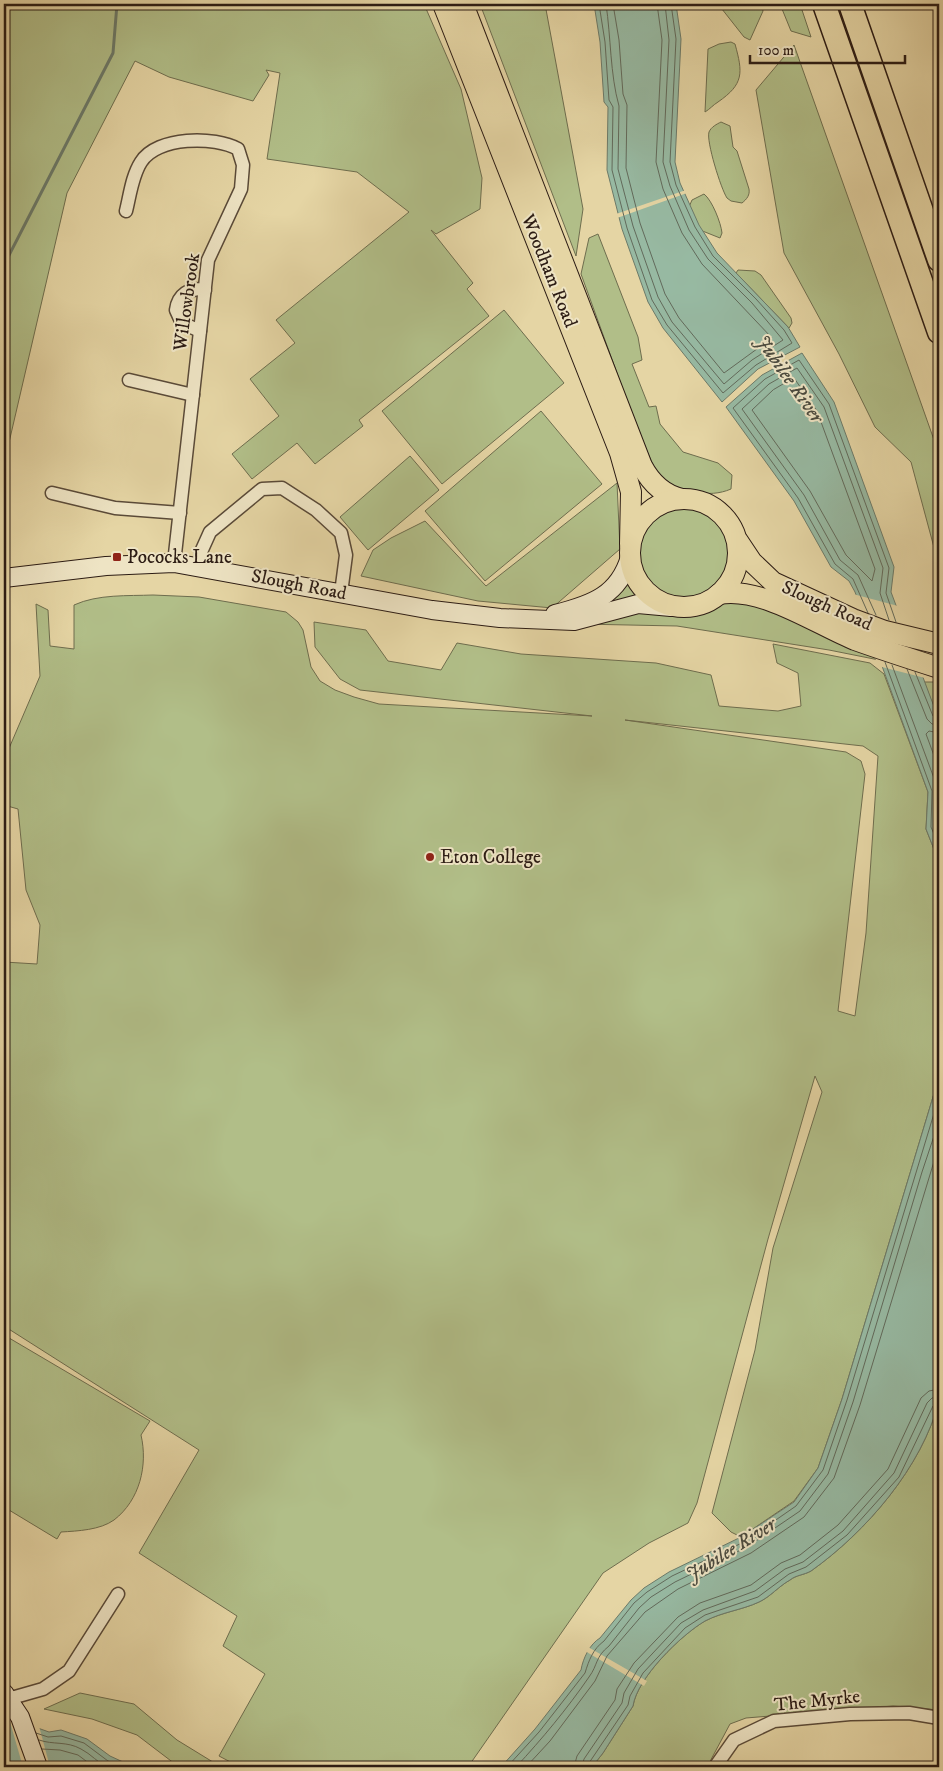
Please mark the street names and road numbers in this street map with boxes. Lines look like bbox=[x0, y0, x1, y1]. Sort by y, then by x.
street label: Woodham Road bbox=[515, 210, 582, 331]
street label: Willowbrook bbox=[169, 251, 205, 353]
street label: Slough Road bbox=[249, 564, 349, 606]
street label: Slough Road bbox=[778, 576, 876, 636]
street label: The Myrke bbox=[773, 1685, 861, 1717]

